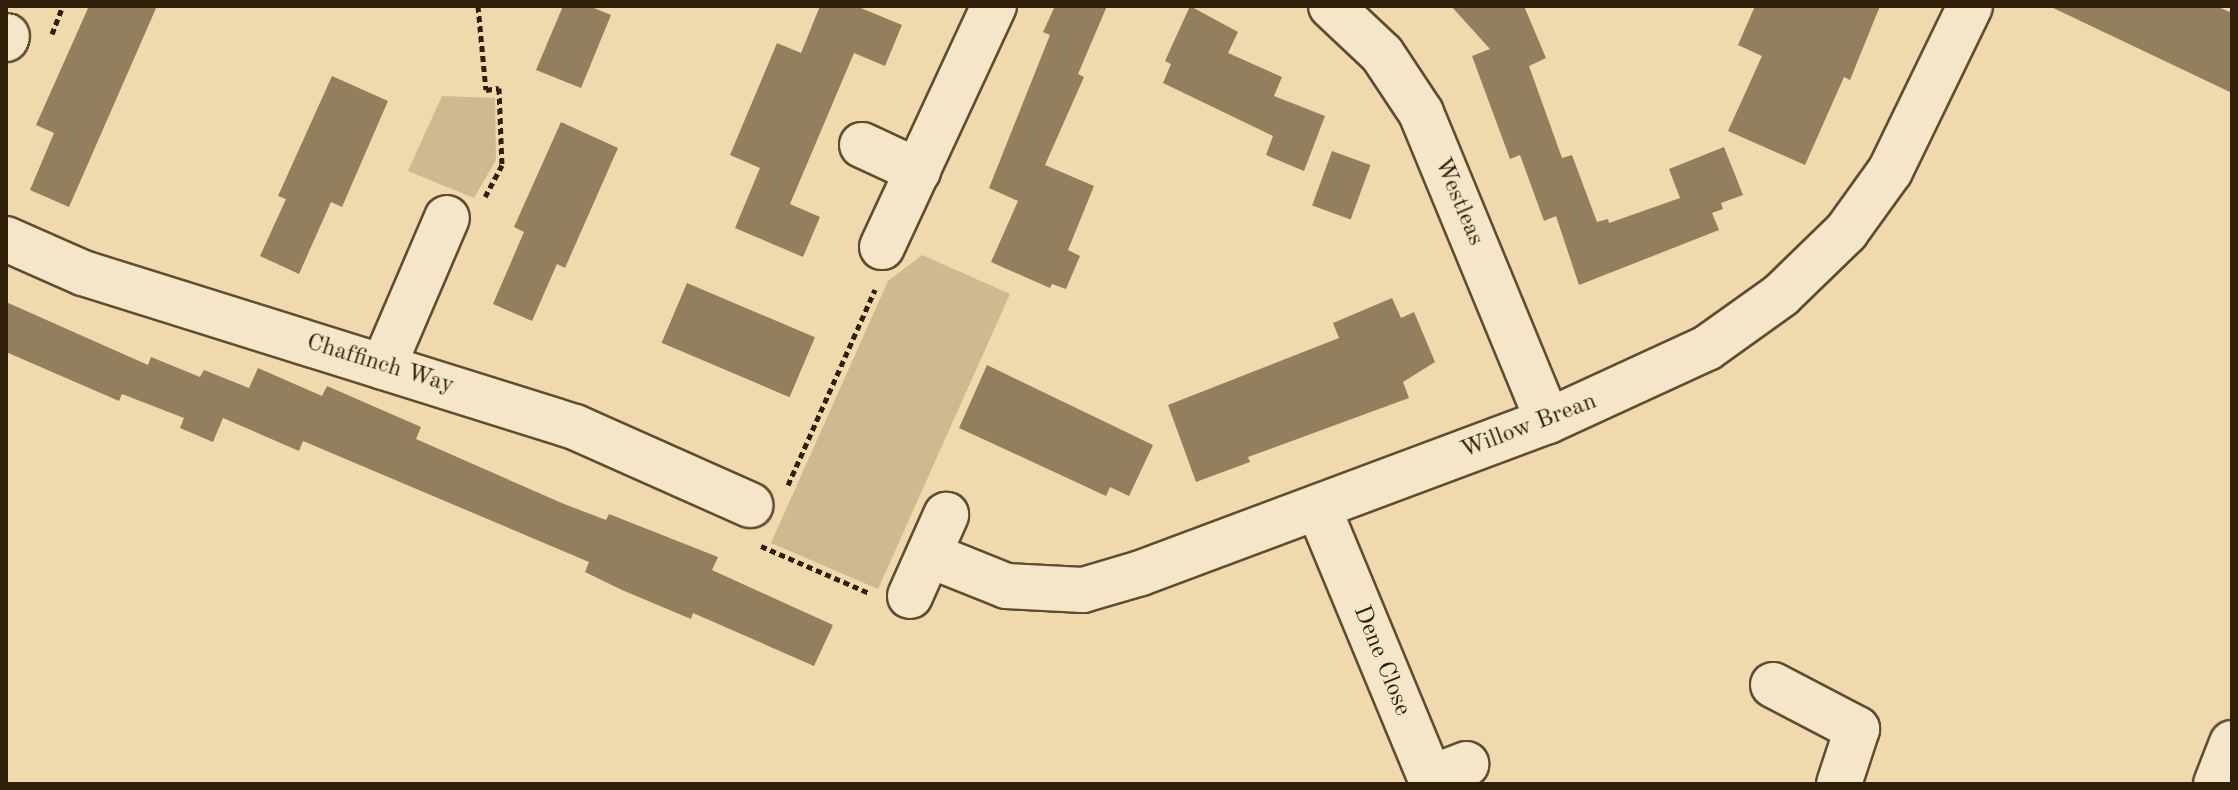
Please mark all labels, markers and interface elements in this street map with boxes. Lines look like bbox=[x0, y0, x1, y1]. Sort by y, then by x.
street label: Westleas bbox=[1427, 154, 1489, 250]
street label: Chaffinch Way bbox=[303, 329, 457, 401]
street label: Willow Brean bbox=[1457, 388, 1601, 466]
street label: Dene Close bbox=[1346, 602, 1416, 720]

